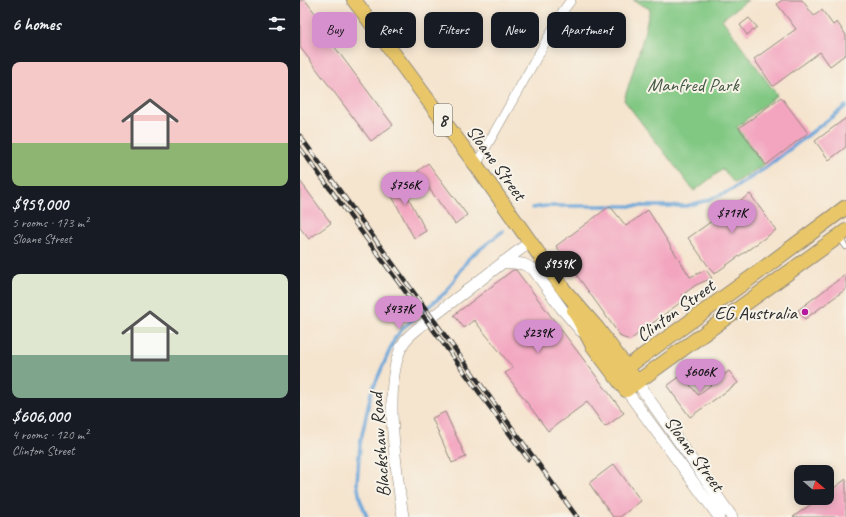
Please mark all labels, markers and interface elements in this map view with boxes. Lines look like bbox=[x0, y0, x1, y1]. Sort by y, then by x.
chip: Buy bbox=[312, 12, 357, 48]
chip: Rent bbox=[365, 12, 416, 48]
chip: Filters bbox=[424, 12, 483, 48]
chip: New bbox=[491, 12, 539, 48]
chip: Apartment bbox=[547, 12, 626, 48]
icon: filters bbox=[266, 13, 288, 35]
text: 6 homes bbox=[12, 14, 60, 35]
park label: Manfred Park bbox=[648, 73, 740, 97]
icon: home bbox=[114, 88, 186, 160]
road number: 8 bbox=[434, 104, 452, 136]
street label: Sloane Street bbox=[461, 120, 533, 206]
pin: $756K bbox=[377, 172, 433, 206]
text: $756K bbox=[390, 177, 420, 193]
text: $959,000 bbox=[12, 194, 68, 215]
pin: $717K bbox=[704, 200, 760, 234]
text: $717K bbox=[717, 205, 747, 221]
text: 5 rooms · 173 m² bbox=[12, 215, 88, 231]
text: Sloane Street bbox=[12, 231, 72, 247]
pin: $959K bbox=[531, 251, 587, 285]
text: $959K bbox=[544, 256, 574, 272]
street label: Clinton Street bbox=[632, 273, 721, 347]
pin: $437K bbox=[371, 296, 427, 330]
icon: home bbox=[114, 300, 186, 372]
text: $437K bbox=[384, 301, 414, 317]
place label: EG Australia bbox=[714, 301, 799, 325]
marker: EG Australia bbox=[800, 307, 810, 317]
pin: $239K bbox=[510, 320, 566, 354]
text: $239K bbox=[523, 325, 553, 341]
pin: $606K bbox=[672, 359, 728, 393]
text: $606K bbox=[685, 364, 715, 380]
street label: Blackshaw Road bbox=[364, 388, 396, 498]
text: $606,000 bbox=[12, 406, 70, 427]
street label: Sloane Street bbox=[659, 411, 731, 497]
text: 4 rooms · 120 m² bbox=[12, 427, 88, 443]
text: Clinton Street bbox=[12, 443, 75, 459]
north arrow bbox=[794, 465, 834, 505]
map controls bbox=[794, 465, 834, 505]

